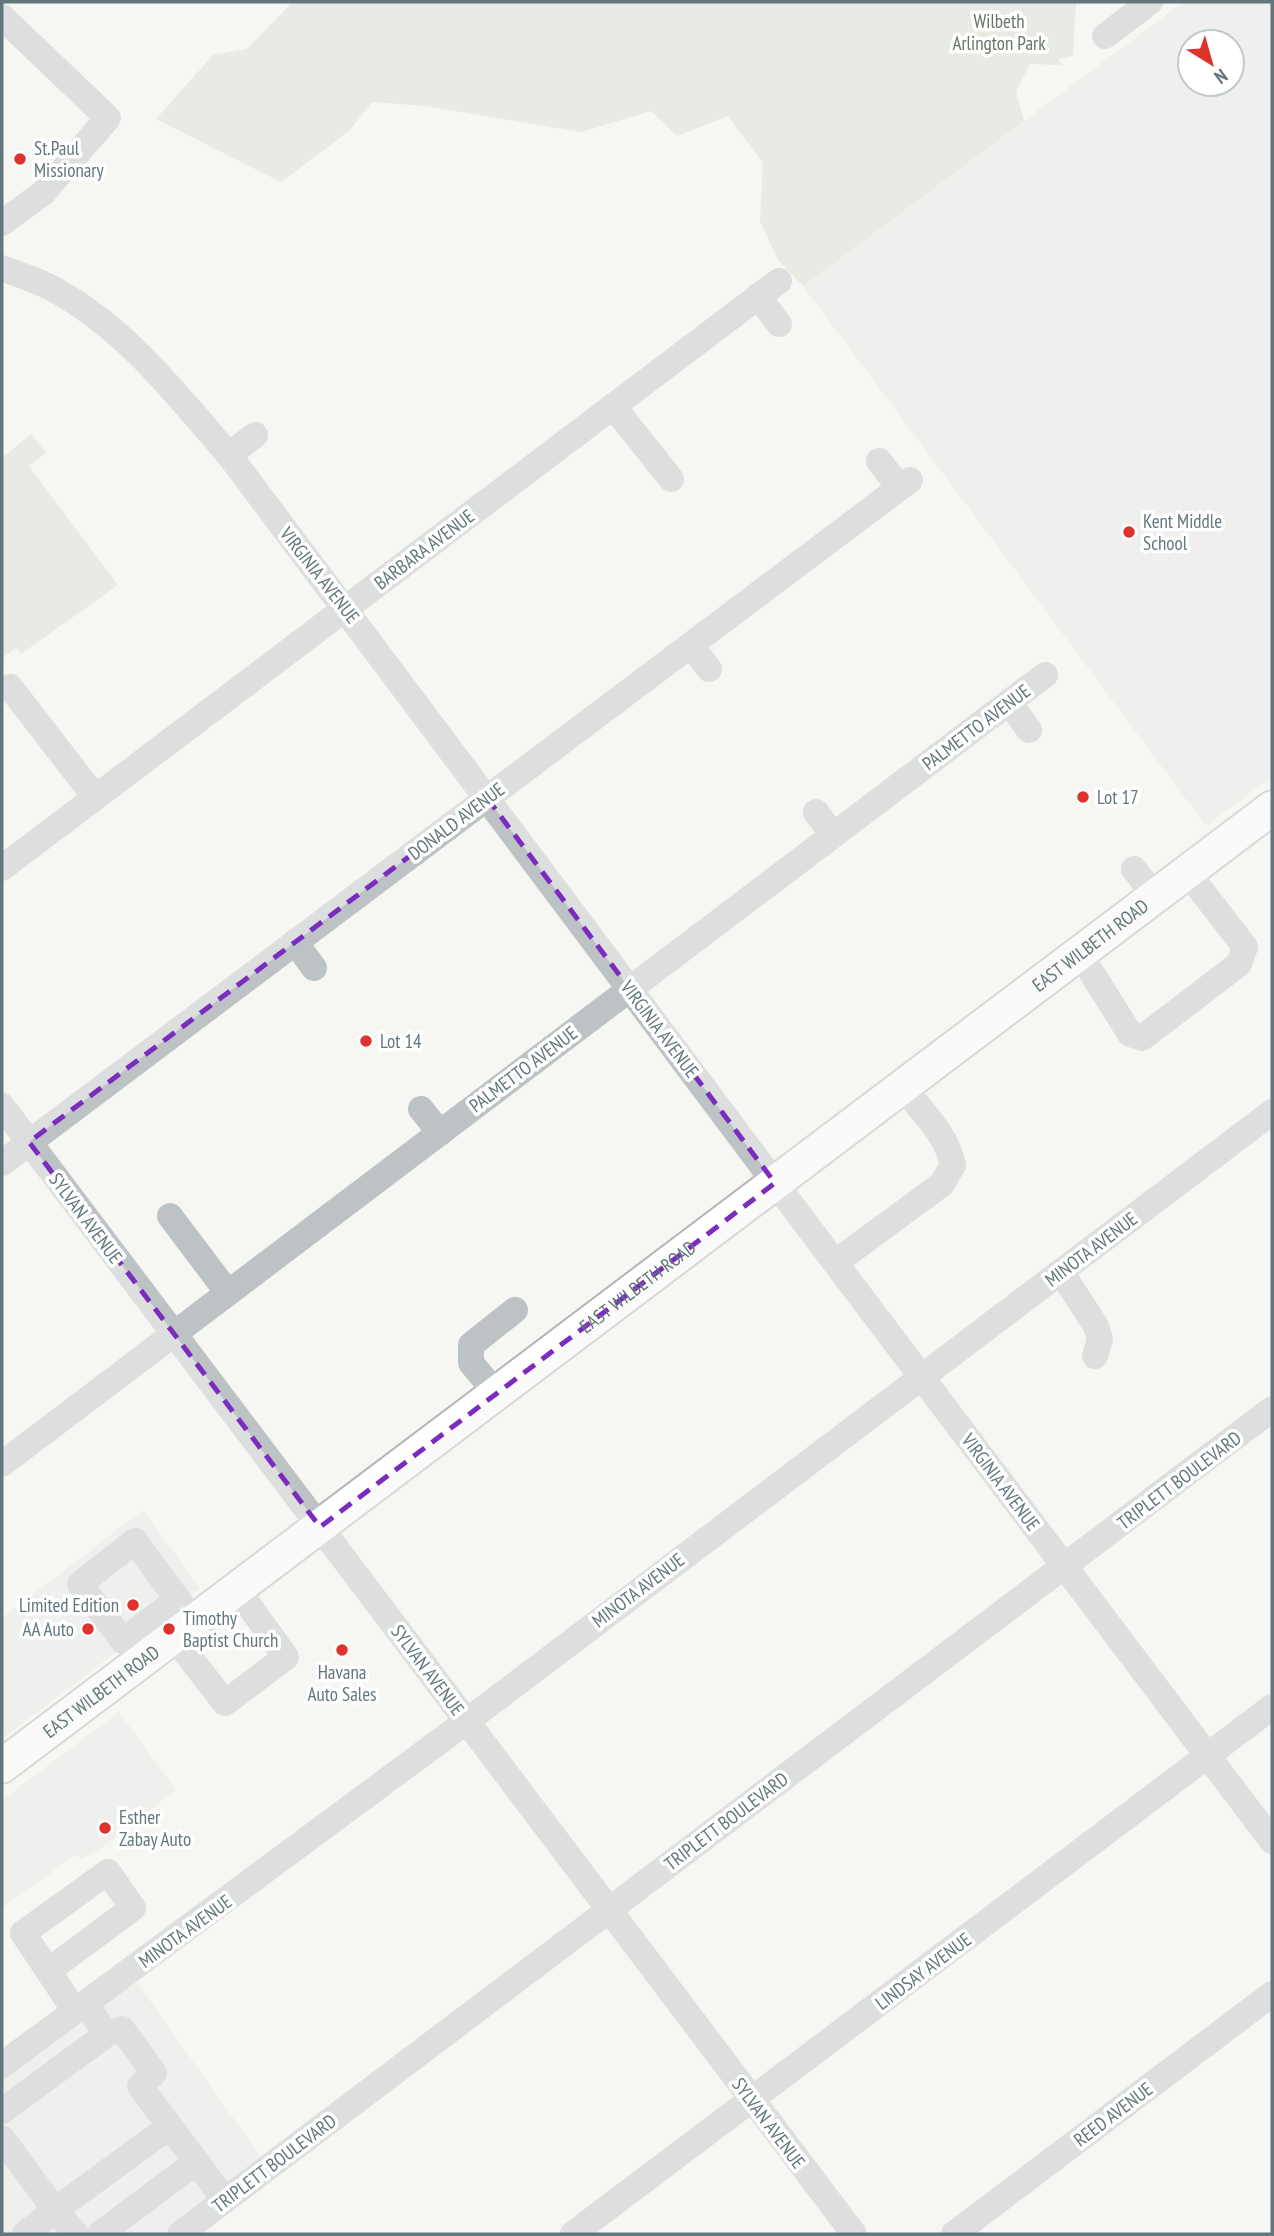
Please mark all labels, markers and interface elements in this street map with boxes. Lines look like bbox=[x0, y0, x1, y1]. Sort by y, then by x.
park label: Wilbeth Arlington Park bbox=[952, 9, 1046, 55]
north arrow bbox=[1176, 28, 1246, 98]
text: N bbox=[1210, 64, 1233, 89]
place label: St.Paul Missionary bbox=[34, 136, 105, 182]
marker: St.Paul Missionary bbox=[12, 151, 28, 167]
street label: BARBARA AVENUE bbox=[369, 504, 479, 594]
place label: Kent Middle School bbox=[1143, 509, 1222, 555]
street label: VIRGINIA AVENUE bbox=[274, 521, 365, 628]
marker: Kent Middle School bbox=[1121, 524, 1137, 540]
street label: PALMETTO AVENUE bbox=[917, 679, 1035, 775]
street label: DONALD AVENUE bbox=[403, 777, 509, 865]
place label: Lot 17 bbox=[1097, 785, 1139, 809]
marker: Lot 17 bbox=[1075, 789, 1091, 805]
street label: EAST WILBETH ROAD bbox=[1027, 894, 1153, 997]
street label: VIRGINIA AVENUE bbox=[615, 975, 704, 1082]
street label: PALMETTO AVENUE bbox=[464, 1021, 582, 1117]
place label: Lot 14 bbox=[380, 1029, 422, 1053]
marker: Lot 14 bbox=[358, 1033, 374, 1049]
street label: SYLVAN AVENUE bbox=[44, 1168, 128, 1268]
street label: MINOTA AVENUE bbox=[1040, 1207, 1142, 1291]
street label: EAST WILBETH ROAD bbox=[575, 1235, 700, 1338]
street label: TRIPLETT BOULEVARD bbox=[1112, 1426, 1246, 1534]
street label: VIRGINIA AVENUE bbox=[956, 1428, 1045, 1535]
street label: MINOTA AVENUE bbox=[587, 1548, 689, 1632]
place label: Limited Edition bbox=[19, 1593, 119, 1617]
marker: Limited Edition bbox=[125, 1597, 141, 1613]
place label: Timothy Baptist Church bbox=[183, 1606, 278, 1652]
place label: AA Auto bbox=[23, 1617, 74, 1641]
street label: SYLVAN AVENUE bbox=[386, 1620, 470, 1720]
marker: AA Auto bbox=[80, 1621, 96, 1637]
marker: Timothy Baptist Church bbox=[161, 1621, 177, 1637]
street label: EAST WILBETH ROAD bbox=[38, 1640, 164, 1743]
marker: Havana Auto Sales bbox=[334, 1642, 350, 1658]
place label: Havana Auto Sales bbox=[308, 1660, 376, 1706]
street label: TRIPLETT BOULEVARD bbox=[659, 1767, 793, 1875]
place label: Esther Zabay Auto bbox=[119, 1805, 191, 1851]
marker: Esther Zabay Auto bbox=[97, 1820, 113, 1836]
street label: MINOTA AVENUE bbox=[134, 1889, 236, 1973]
street label: LINDSAY AVENUE bbox=[870, 1927, 976, 2015]
street label: SYLVAN AVENUE bbox=[727, 2073, 811, 2173]
street label: REED AVENUE bbox=[1069, 2077, 1157, 2151]
street label: TRIPLETT BOULEVARD bbox=[207, 2109, 341, 2217]

